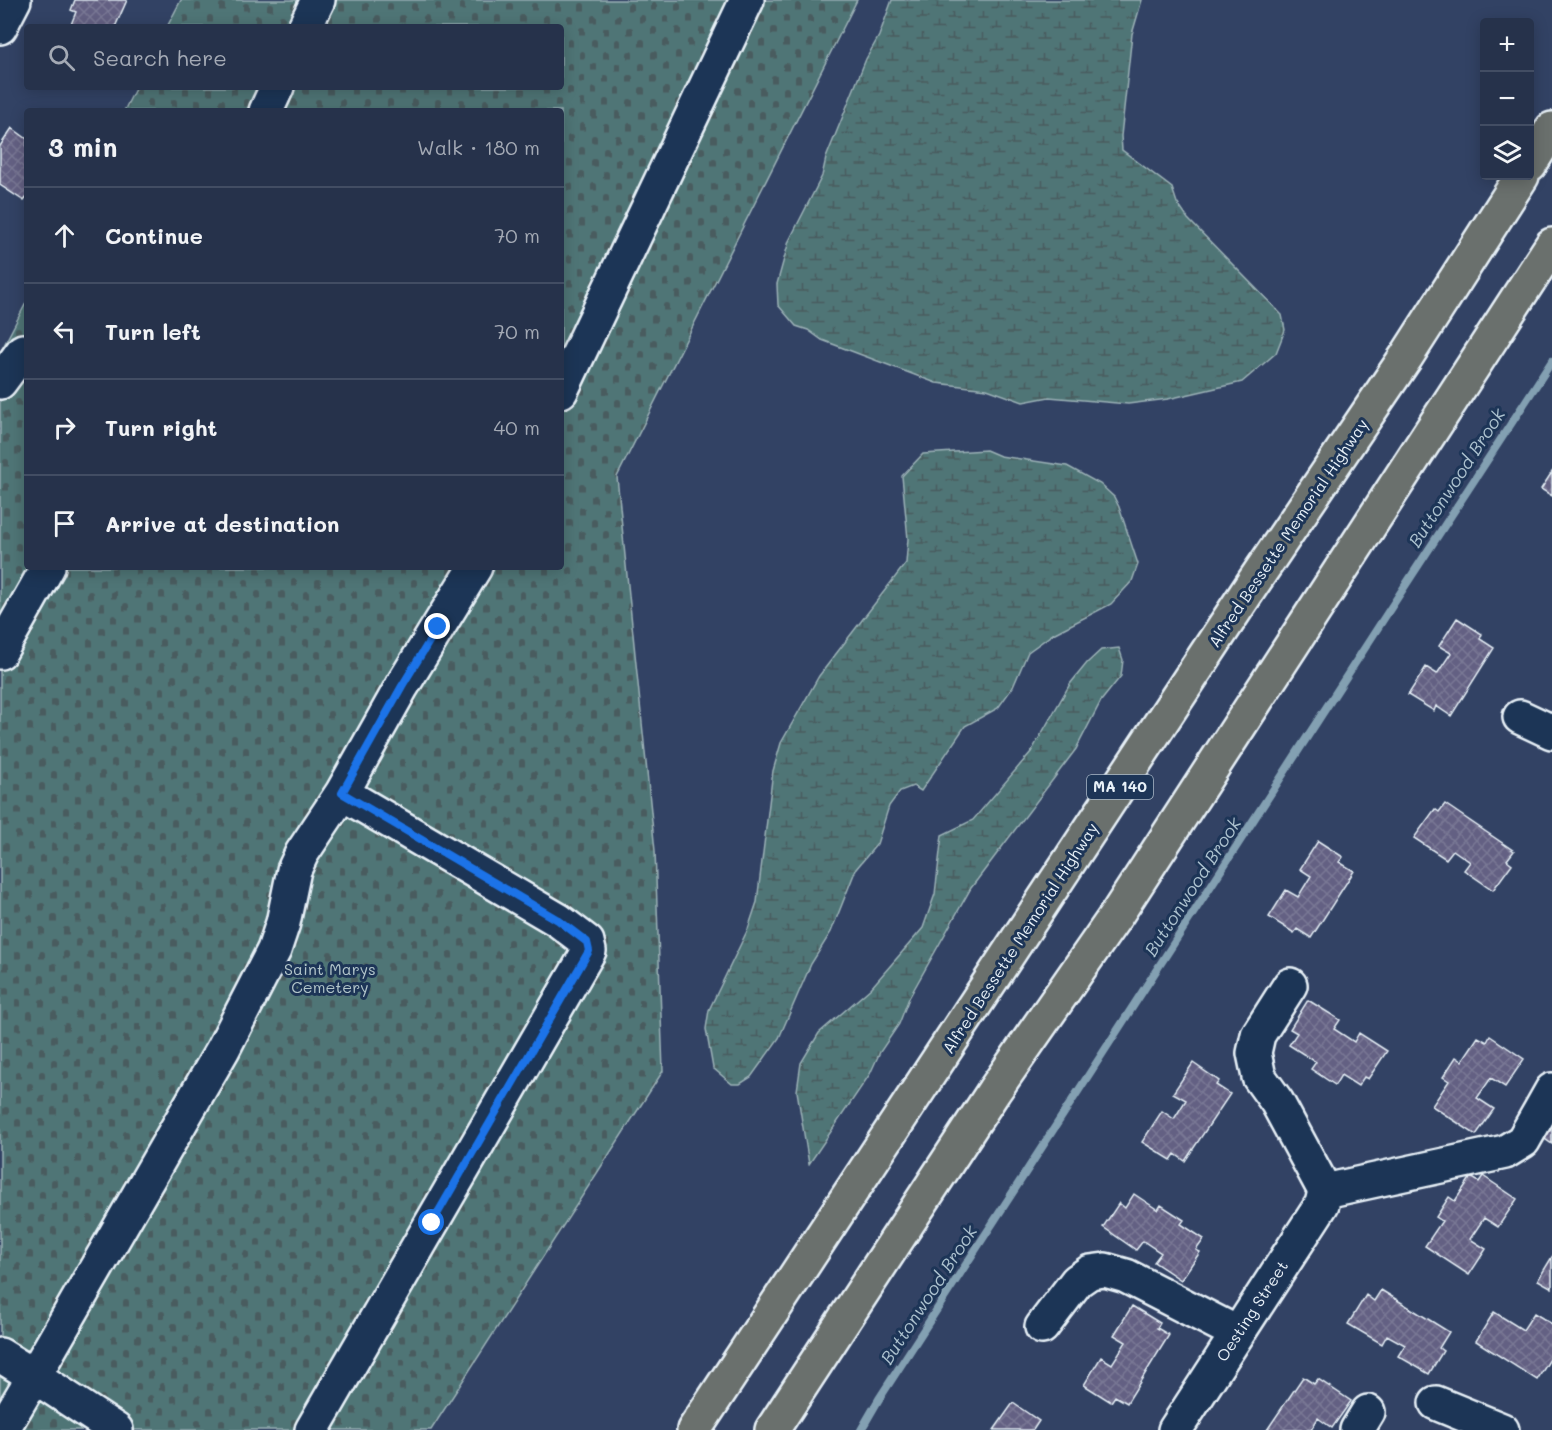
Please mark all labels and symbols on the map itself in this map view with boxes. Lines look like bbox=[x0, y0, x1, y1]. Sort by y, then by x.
water label: Buttonwood Brook bbox=[1402, 403, 1510, 552]
street label: Alfred Bessette Memorial Highway bbox=[1203, 414, 1372, 651]
route end bbox=[424, 613, 450, 639]
road number: MA 140 bbox=[1087, 775, 1153, 799]
water label: Buttonwood Brook bbox=[1138, 812, 1246, 961]
street label: Alfred Bessette Memorial Highway bbox=[937, 818, 1102, 1057]
park label: Saint Marys Cemetery bbox=[284, 958, 376, 997]
route start bbox=[418, 1209, 444, 1235]
water label: Buttonwood Brook bbox=[874, 1220, 982, 1369]
street label: Oesting Street bbox=[1211, 1256, 1292, 1365]

